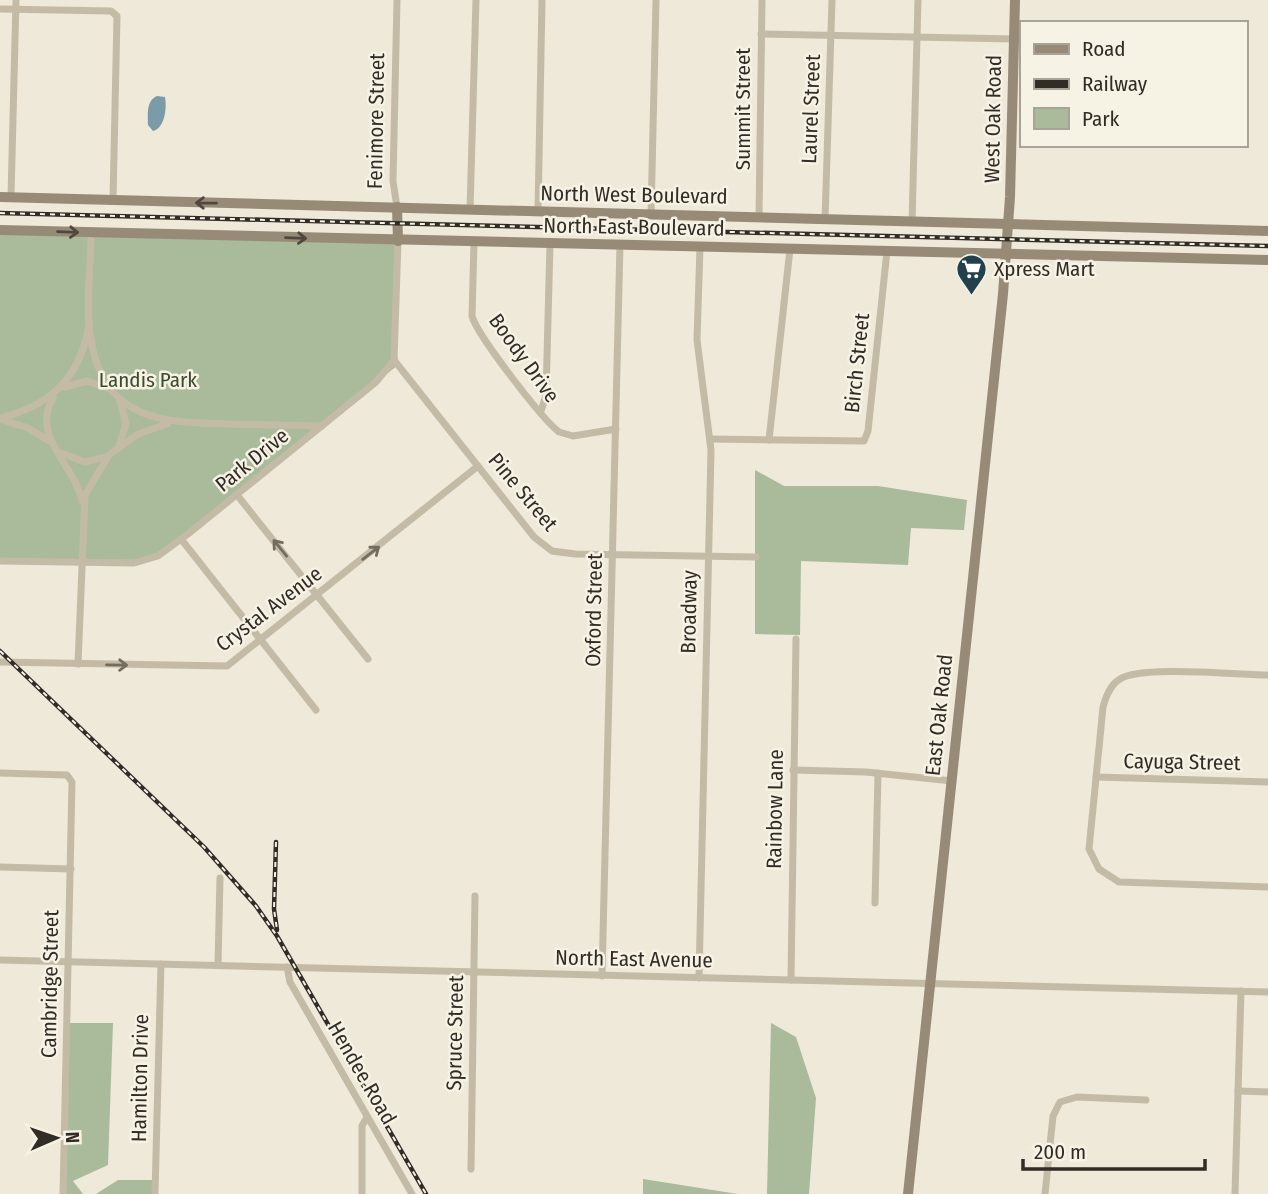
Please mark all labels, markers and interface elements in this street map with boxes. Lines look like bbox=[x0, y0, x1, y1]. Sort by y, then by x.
legend bbox=[1020, 21, 1247, 147]
text: Road bbox=[1082, 36, 1126, 62]
street label: Summit Street bbox=[730, 48, 756, 170]
street label: Fenimore Street bbox=[362, 53, 390, 189]
street label: Laurel Street bbox=[796, 54, 826, 164]
street label: West Oak Road bbox=[979, 55, 1007, 183]
text: Railway bbox=[1082, 71, 1148, 97]
text: Park bbox=[1082, 106, 1120, 132]
street label: North West Boulevard bbox=[540, 180, 728, 210]
one-way arrow bbox=[195, 196, 218, 210]
street label: North East Boulevard bbox=[543, 212, 725, 242]
one-way arrow bbox=[56, 225, 79, 239]
one-way arrow bbox=[284, 232, 307, 245]
supermarket icon: Xpress Mart bbox=[954, 252, 988, 296]
place label: Xpress Mart bbox=[994, 256, 1095, 282]
street label: Boody Drive bbox=[483, 308, 565, 408]
street label: Birch Street bbox=[839, 312, 875, 414]
park label: Landis Park bbox=[99, 367, 197, 393]
street label: Park Drive bbox=[210, 423, 294, 497]
street label: Pine Street bbox=[483, 448, 563, 537]
one-way arrow bbox=[272, 540, 288, 558]
one-way arrow bbox=[362, 545, 380, 560]
street label: Oxford Street bbox=[580, 553, 608, 667]
street label: Crystal Avenue bbox=[211, 561, 327, 657]
street label: Broadway bbox=[675, 569, 703, 654]
street label: East Oak Road bbox=[920, 653, 958, 777]
one-way arrow bbox=[105, 658, 128, 672]
street label: Cayuga Street bbox=[1123, 748, 1241, 776]
street label: Rainbow Lane bbox=[761, 749, 789, 869]
street label: Cambridge Street bbox=[36, 909, 64, 1058]
street label: North East Avenue bbox=[555, 945, 713, 973]
street label: Spruce Street bbox=[441, 975, 469, 1091]
street label: Hamilton Drive bbox=[126, 1014, 154, 1142]
street label: Hendee Road bbox=[322, 1017, 402, 1129]
north arrow bbox=[21, 1103, 91, 1173]
scale bar bbox=[1023, 1128, 1205, 1172]
text: N bbox=[61, 1131, 84, 1144]
text: 200 m bbox=[1034, 1139, 1086, 1165]

